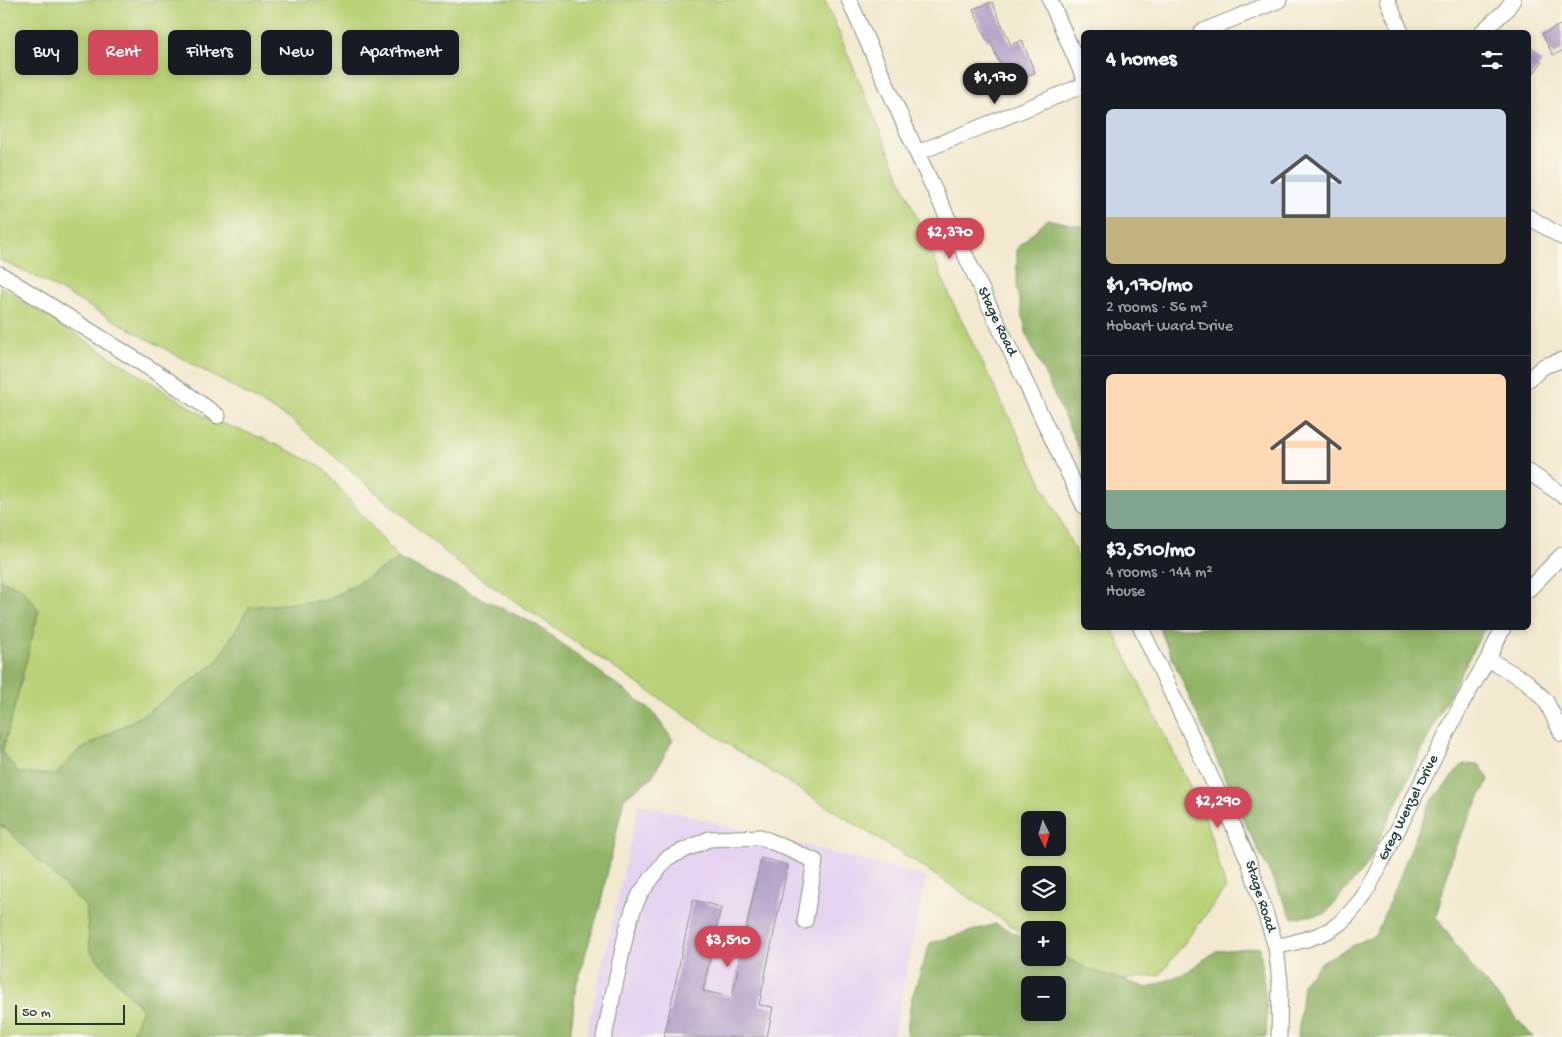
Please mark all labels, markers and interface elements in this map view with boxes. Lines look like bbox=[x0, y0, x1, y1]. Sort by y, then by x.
chip: Buy bbox=[15, 30, 78, 75]
chip: Rent bbox=[88, 30, 158, 75]
chip: Filters bbox=[168, 30, 251, 75]
chip: New bbox=[261, 30, 332, 75]
chip: Apartment bbox=[342, 30, 459, 75]
icon: filters bbox=[1478, 46, 1506, 74]
text: 4 homes bbox=[1106, 48, 1177, 73]
pin: $1,170 bbox=[954, 62, 1036, 105]
text: $1,170 bbox=[974, 69, 1016, 88]
icon: home bbox=[1261, 141, 1351, 231]
pin: $2,370 bbox=[909, 218, 991, 260]
text: $2,370 bbox=[927, 224, 973, 243]
text: $1,170/mo bbox=[1106, 274, 1193, 299]
street label: Stage Road bbox=[973, 284, 1021, 360]
text: 2 rooms · 56 m² bbox=[1106, 299, 1208, 318]
text: Hobart Ward Drive bbox=[1106, 318, 1233, 337]
icon: home bbox=[1261, 407, 1351, 497]
text: $3,510/mo bbox=[1106, 539, 1195, 564]
text: 4 rooms · 144 m² bbox=[1106, 564, 1213, 583]
text: House bbox=[1106, 583, 1145, 602]
street label: Greg Wenzel Drive bbox=[1374, 752, 1443, 864]
pin: $2,290 bbox=[1177, 786, 1259, 829]
text: $2,290 bbox=[1196, 793, 1241, 812]
north arrow bbox=[1021, 811, 1066, 856]
map controls bbox=[1021, 811, 1066, 1021]
street label: Stage Road bbox=[1240, 859, 1280, 936]
button: layers bbox=[1021, 866, 1066, 911]
button: + bbox=[1021, 921, 1066, 966]
pin: $3,510 bbox=[687, 926, 769, 968]
text: $3,510 bbox=[706, 932, 750, 951]
button: − bbox=[1021, 976, 1066, 1021]
scale bar bbox=[15, 1002, 125, 1025]
text: 50 m bbox=[22, 1005, 51, 1022]

